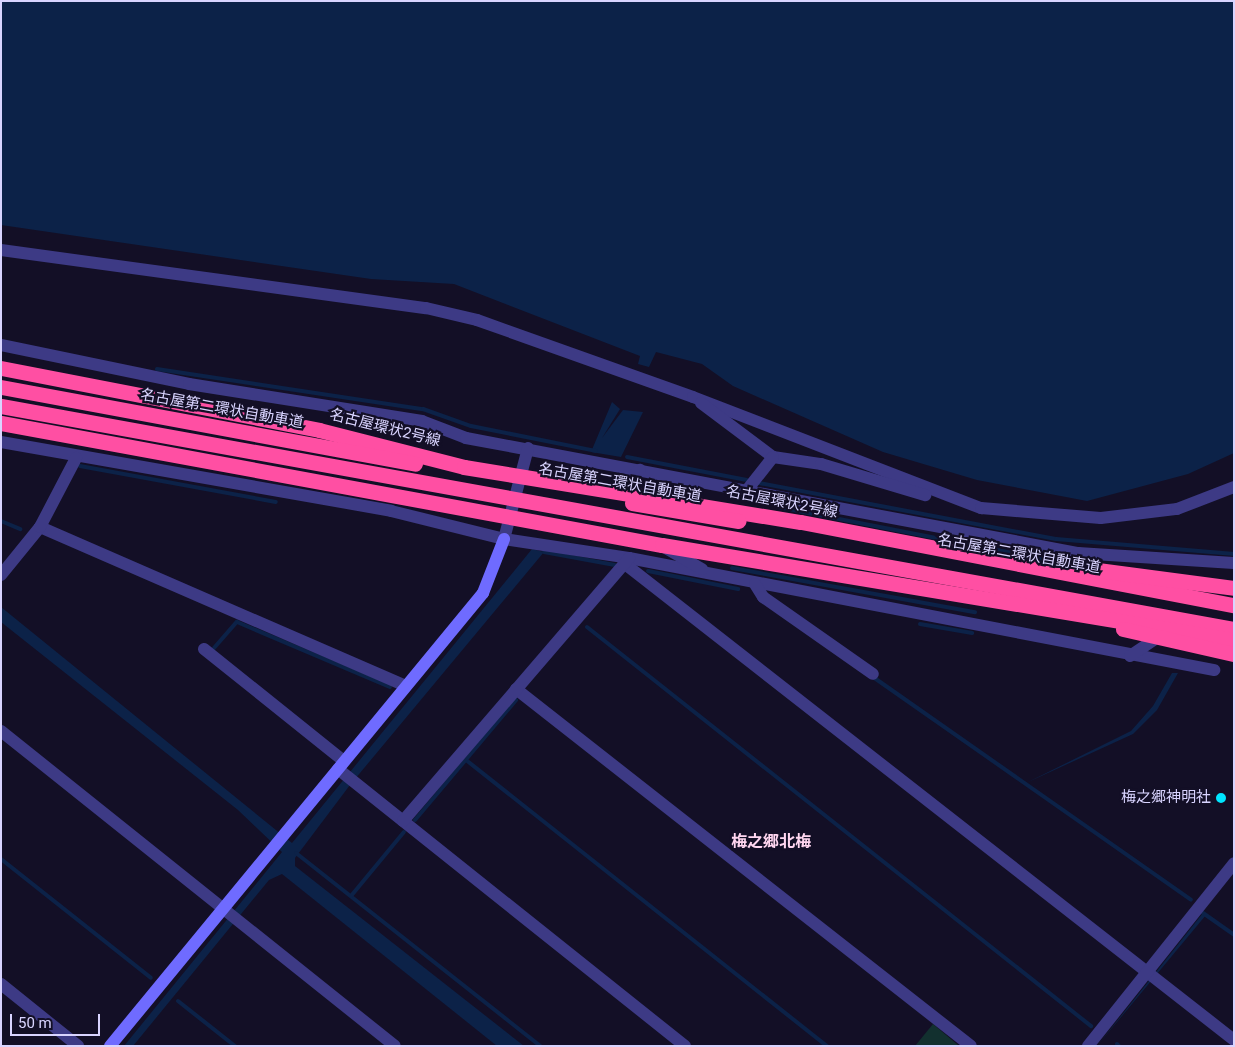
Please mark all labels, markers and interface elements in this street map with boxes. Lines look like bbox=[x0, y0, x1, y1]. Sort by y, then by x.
street label: 名古屋第二環状自動車道 bbox=[139, 386, 305, 432]
street label: 名古屋環状2号線 bbox=[328, 406, 442, 450]
street label: 名古屋第二環状自動車道 bbox=[537, 460, 703, 506]
street label: 名古屋環状2号線 bbox=[725, 482, 839, 522]
street label: 名古屋第二環状自動車道 bbox=[936, 531, 1102, 577]
place label: 梅之郷神明社 bbox=[1121, 789, 1211, 807]
marker: 梅之郷神明社 bbox=[1215, 792, 1227, 804]
district label: 梅之郷北梅 bbox=[731, 832, 811, 852]
scale bar bbox=[12, 1004, 102, 1036]
text: 50 m bbox=[18, 1014, 52, 1032]

